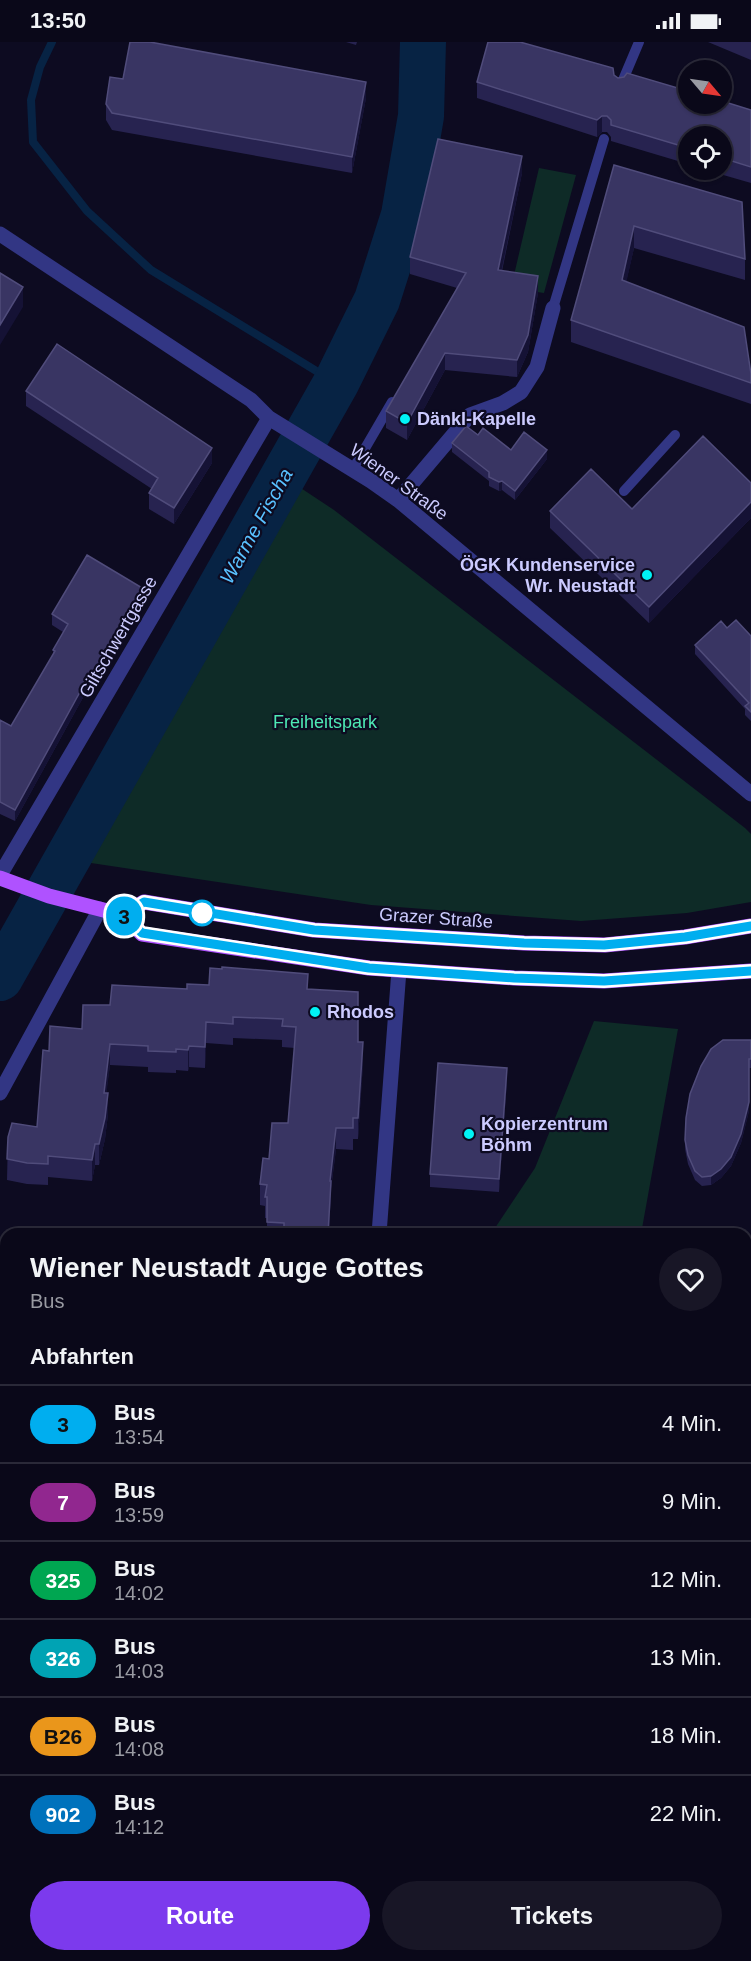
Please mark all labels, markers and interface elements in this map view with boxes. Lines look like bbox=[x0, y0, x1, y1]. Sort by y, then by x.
text: 13:50 bbox=[30, 8, 86, 33]
north arrow bbox=[678, 60, 732, 114]
map controls bbox=[678, 60, 732, 180]
button: locate bbox=[678, 126, 732, 180]
place label: Dänkl-Kapelle bbox=[417, 409, 536, 429]
marker: Dänkl-Kapelle bbox=[398, 412, 412, 426]
street label: Wiener Straße bbox=[346, 440, 452, 524]
water label: Warme Fischa bbox=[215, 464, 297, 588]
place label: ÖGK Kundenservice Wr. Neustadt bbox=[460, 555, 635, 596]
marker: ÖGK Kundenservice Wr. Neustadt bbox=[640, 568, 654, 582]
street label: Giltschwertgasse bbox=[75, 573, 161, 701]
park label: Freiheitspark bbox=[273, 712, 378, 732]
line badge: 3 bbox=[104, 896, 144, 936]
unlabelled marker bbox=[189, 900, 215, 926]
street label: Grazer Straße bbox=[378, 904, 494, 932]
text: 3 bbox=[118, 905, 130, 928]
place label: Rhodos bbox=[327, 1002, 394, 1022]
marker: Rhodos bbox=[308, 1005, 322, 1019]
place label: Kopierzentrum Böhm bbox=[481, 1114, 608, 1155]
marker: Kopierzentrum Böhm bbox=[462, 1127, 476, 1141]
button: heart bbox=[659, 1248, 722, 1311]
text: Wiener Neustadt Auge Gottes bbox=[30, 1252, 424, 1283]
text: Bus bbox=[30, 1290, 64, 1312]
text: Abfahrten bbox=[30, 1344, 134, 1369]
text: Bus bbox=[114, 1400, 156, 1425]
text: 4 Min. bbox=[662, 1411, 722, 1436]
text: 3 bbox=[57, 1413, 69, 1436]
text: 13:54 bbox=[114, 1426, 164, 1448]
text: Bus bbox=[114, 1478, 156, 1503]
text: 9 Min. bbox=[662, 1489, 722, 1514]
text: 7 bbox=[57, 1491, 69, 1514]
text: 13:59 bbox=[114, 1504, 164, 1526]
text: Bus bbox=[114, 1556, 156, 1581]
text: 12 Min. bbox=[650, 1567, 722, 1592]
text: 325 bbox=[45, 1569, 81, 1592]
text: 14:02 bbox=[114, 1582, 164, 1604]
text: Bus bbox=[114, 1634, 156, 1659]
text: 13 Min. bbox=[650, 1645, 722, 1670]
text: 326 bbox=[45, 1647, 81, 1670]
text: 14:03 bbox=[114, 1660, 164, 1682]
text: Bus bbox=[114, 1712, 156, 1737]
text: 18 Min. bbox=[650, 1723, 722, 1748]
text: B26 bbox=[44, 1725, 82, 1748]
text: 14:08 bbox=[114, 1738, 164, 1760]
text: Bus bbox=[114, 1790, 156, 1815]
text: 22 Min. bbox=[650, 1801, 722, 1826]
text: 902 bbox=[45, 1803, 81, 1826]
text: 14:12 bbox=[114, 1816, 164, 1838]
button: Route bbox=[30, 1881, 370, 1950]
button: Tickets bbox=[382, 1881, 722, 1950]

